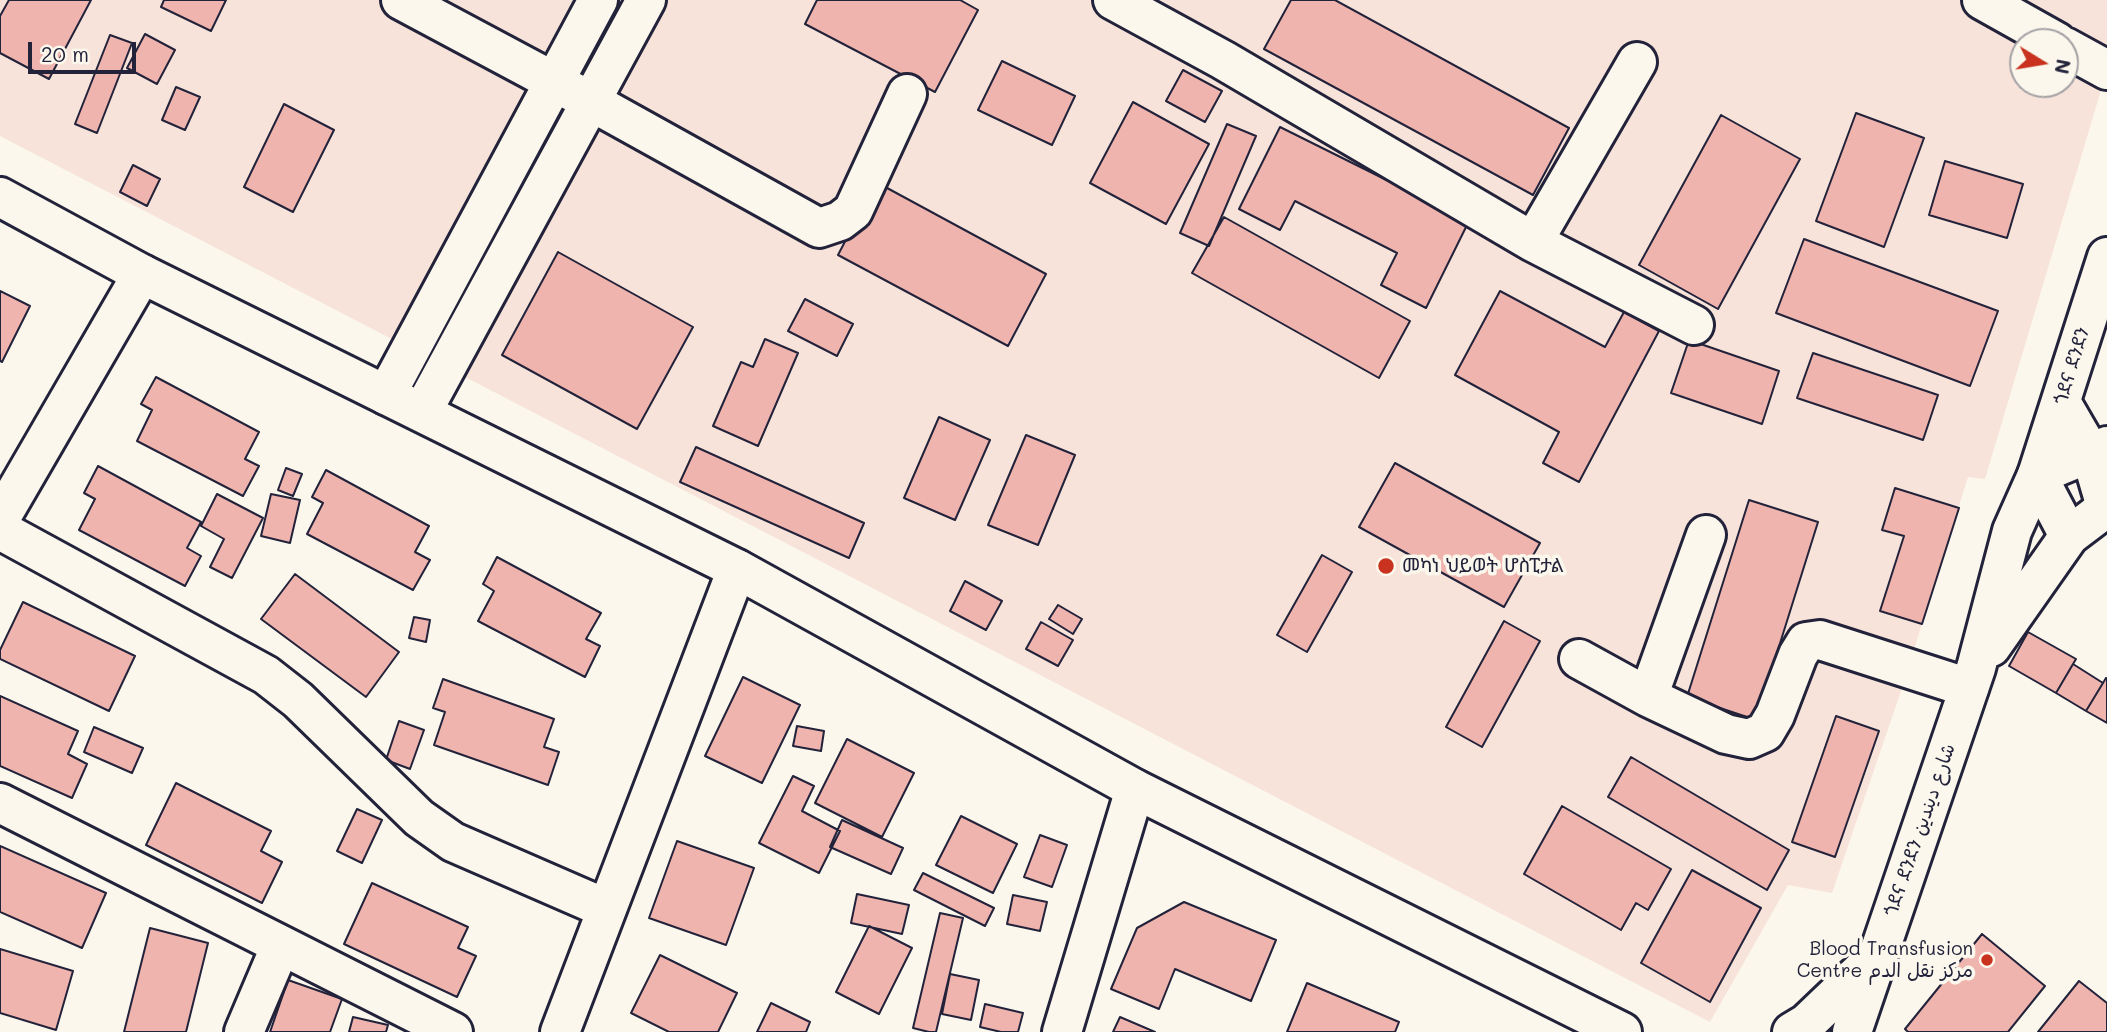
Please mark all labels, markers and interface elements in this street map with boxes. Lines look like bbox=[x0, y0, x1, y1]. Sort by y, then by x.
scale bar bbox=[32, 28, 140, 72]
north arrow bbox=[2009, 28, 2079, 98]
text: 20 m bbox=[41, 40, 89, 67]
text: N bbox=[2049, 57, 2077, 76]
street label: ጎደና ደንደን bbox=[2049, 325, 2095, 407]
place label: መካነ ህይወት ሆስፒታል bbox=[1402, 555, 1564, 577]
marker: መካነ ህይወት ሆስፒታል bbox=[1376, 556, 1396, 576]
street label: ጎደና ደንደን شارع ديندين bbox=[1880, 741, 1960, 919]
place label: Blood Transfusion Centre مركز نقل الدم bbox=[1797, 938, 1973, 982]
marker: Blood Transfusion Centre مركز نقل الدم bbox=[1979, 952, 1995, 968]

